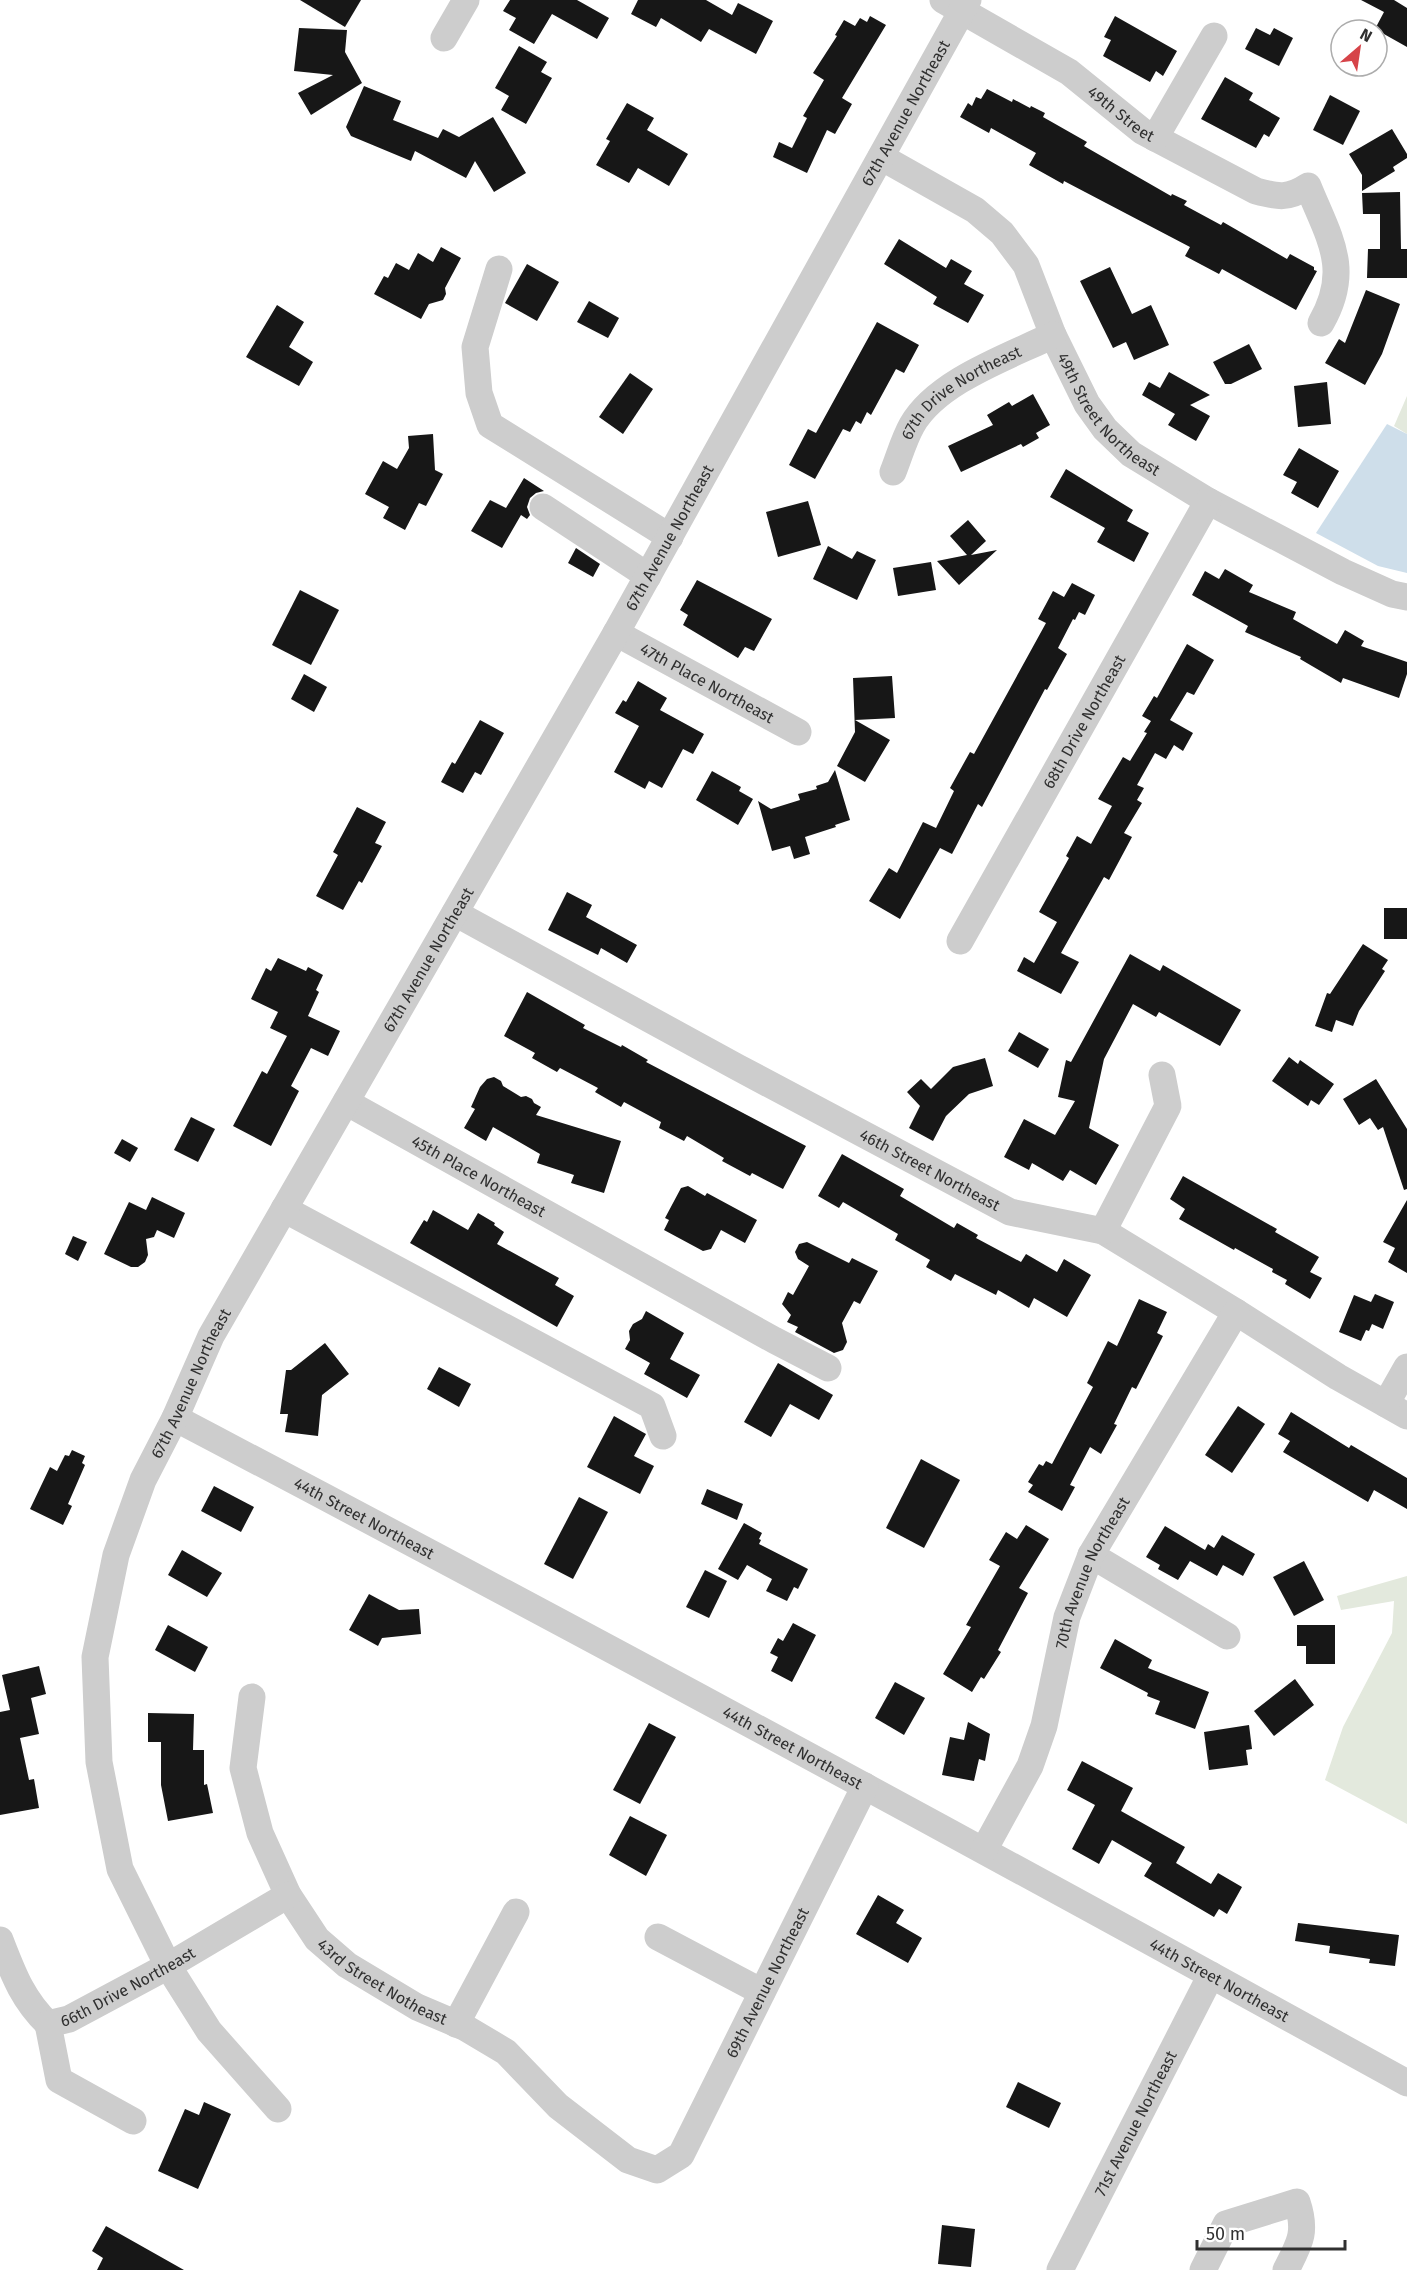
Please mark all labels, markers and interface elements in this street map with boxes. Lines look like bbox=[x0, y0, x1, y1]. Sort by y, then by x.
north arrow bbox=[1329, 18, 1389, 78]
text: N bbox=[1357, 24, 1375, 46]
street label: 67th Avenue Northeast bbox=[857, 36, 954, 189]
street label: 49th Street bbox=[1084, 82, 1158, 145]
street label: 67th Drive Northeast bbox=[897, 341, 1024, 442]
street label: 49th Street Northeast bbox=[1054, 349, 1164, 479]
street label: 67th Avenue Northeast bbox=[621, 461, 717, 614]
street label: 47th Place Northeast bbox=[637, 639, 778, 727]
street label: 68th Drive Northeast bbox=[1038, 651, 1129, 792]
street label: 67th Avenue Northeast bbox=[379, 883, 477, 1035]
street label: 46th Street Northeast bbox=[857, 1125, 1004, 1215]
street label: 45th Place Northeast bbox=[408, 1131, 549, 1221]
street label: 67th Avenue Northeast bbox=[146, 1305, 235, 1461]
street label: 44th Street Northeast bbox=[291, 1473, 438, 1563]
street label: 70th Avenue Northeast bbox=[1051, 1493, 1133, 1650]
street label: 44th Street Northeast bbox=[719, 1702, 866, 1793]
street label: 69th Avenue Northeast bbox=[722, 1904, 813, 2061]
street label: 43rd Street Notheast bbox=[314, 1934, 450, 2028]
street label: 44th Street Northeast bbox=[1146, 1934, 1293, 2026]
street label: 66th Drive Northeast bbox=[59, 1943, 199, 2030]
street label: 71st Avenue Northeast bbox=[1090, 2047, 1180, 2199]
scale bar bbox=[1197, 2213, 1346, 2251]
text: 50 m bbox=[1206, 2223, 1245, 2245]

